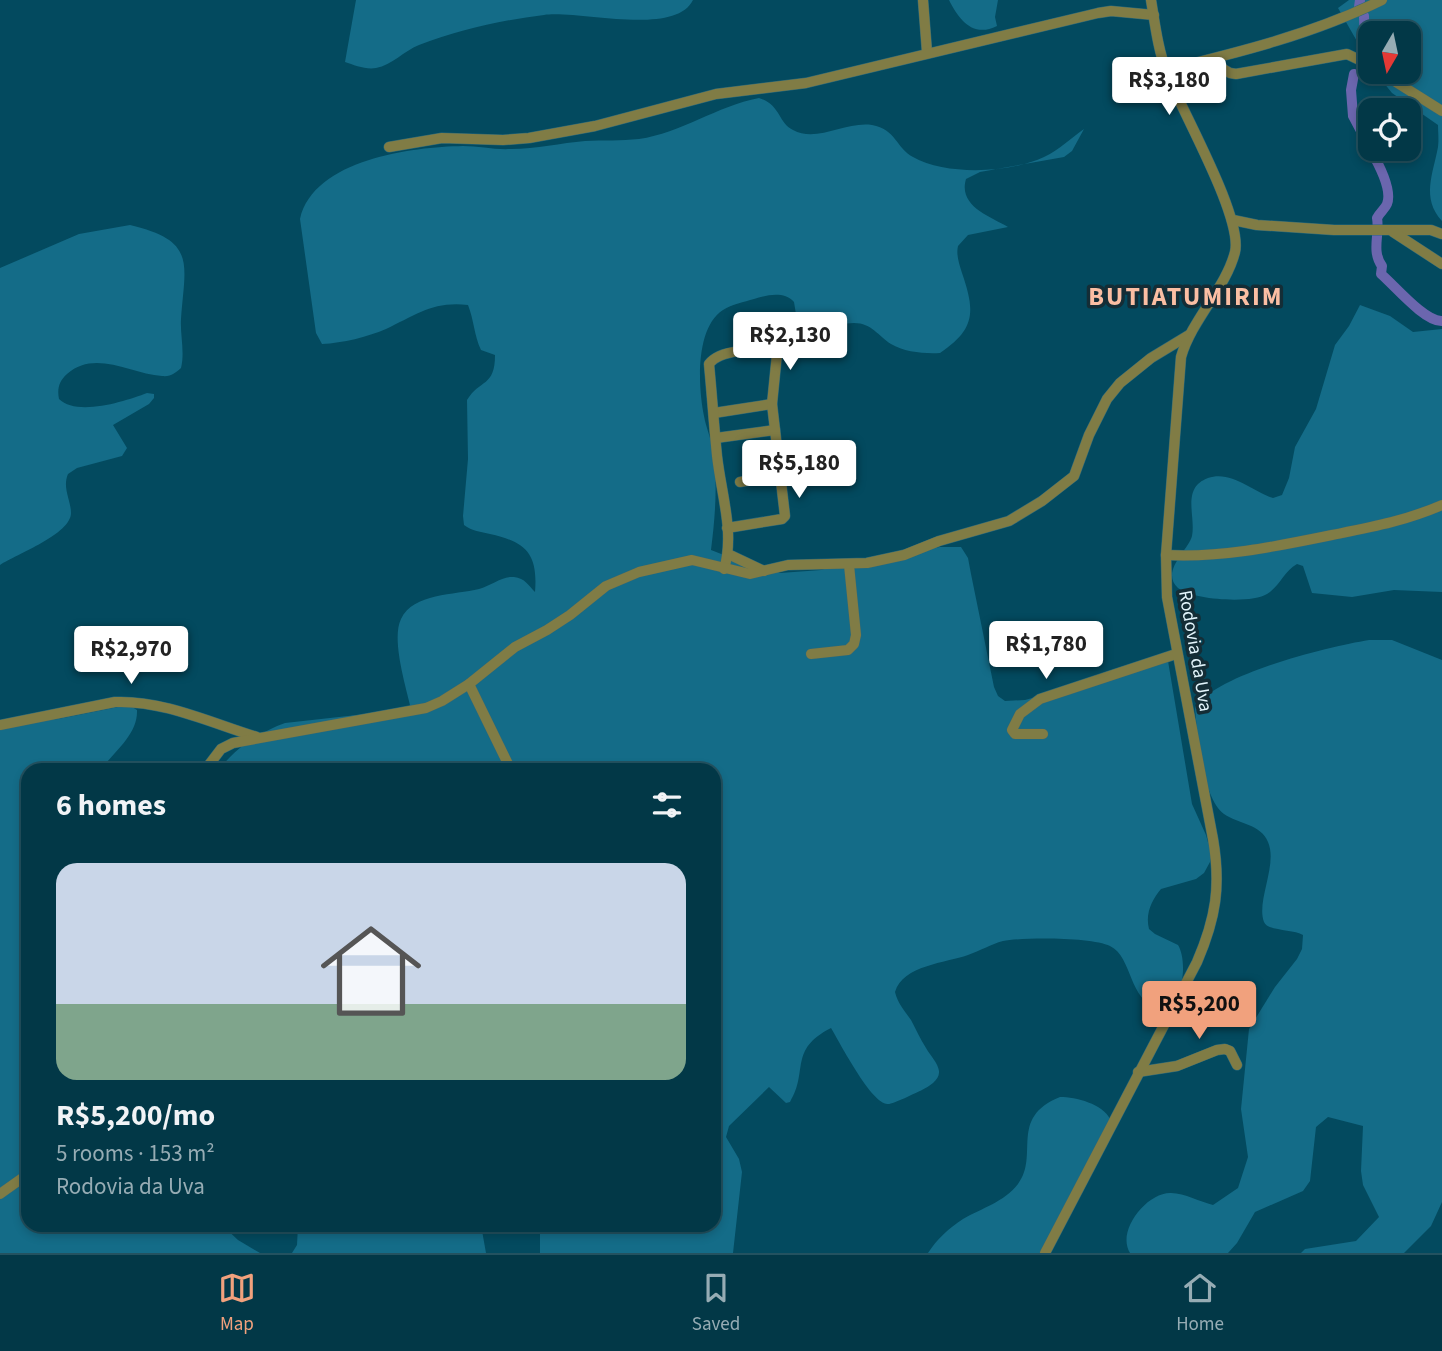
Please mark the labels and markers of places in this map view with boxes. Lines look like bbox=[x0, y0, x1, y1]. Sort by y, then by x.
pin: R$3,180 bbox=[1104, 58, 1234, 117]
pin: R$2,130 bbox=[725, 312, 855, 372]
pin: R$5,180 bbox=[734, 440, 864, 500]
pin: R$1,780 bbox=[981, 622, 1111, 681]
pin: R$2,970 bbox=[66, 626, 196, 686]
pin: R$5,200 bbox=[1134, 982, 1264, 1041]

